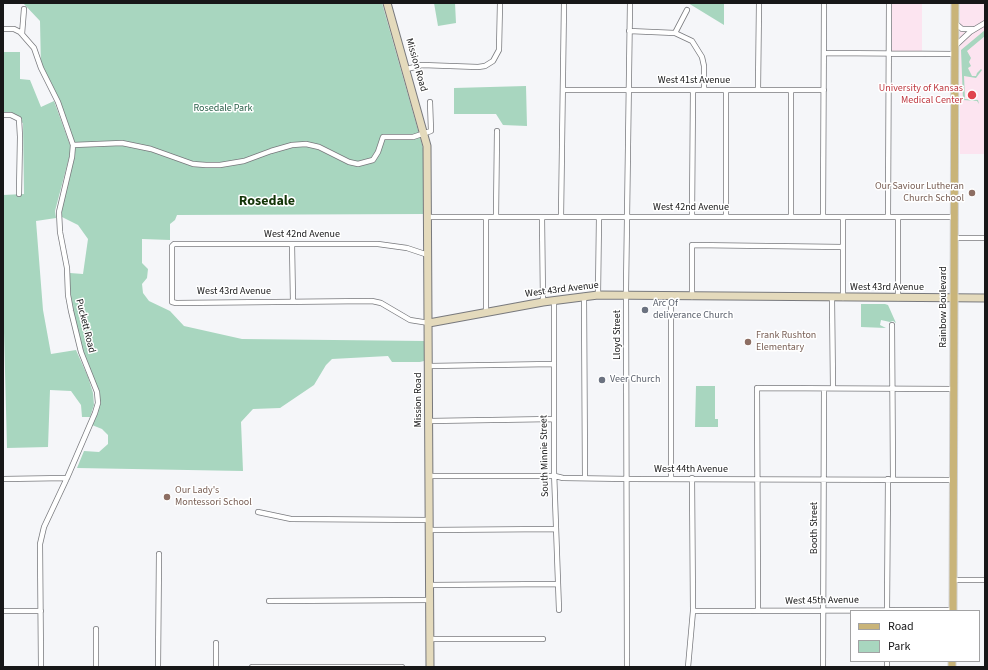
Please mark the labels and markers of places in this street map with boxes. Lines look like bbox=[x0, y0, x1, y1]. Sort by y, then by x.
place label: University of Kansas Medical Center bbox=[879, 83, 963, 106]
marker: University of Kansas Medical Center bbox=[966, 89, 978, 101]
place label: Our Saviour Lutheran Church School bbox=[875, 181, 964, 204]
marker: Our Saviour Lutheran Church School bbox=[967, 188, 977, 198]
place label: Arc Of deliverance Church bbox=[653, 298, 733, 322]
marker: Arc Of deliverance Church bbox=[640, 305, 650, 315]
place label: Frank Rushton Elementary bbox=[756, 330, 816, 354]
marker: Frank Rushton Elementary bbox=[743, 337, 753, 347]
place label: Veer Church bbox=[610, 374, 660, 386]
marker: Veer Church bbox=[597, 375, 607, 385]
place label: Our Lady's Montessori School bbox=[175, 485, 252, 508]
marker: Our Lady's Montessori School bbox=[162, 492, 172, 502]

